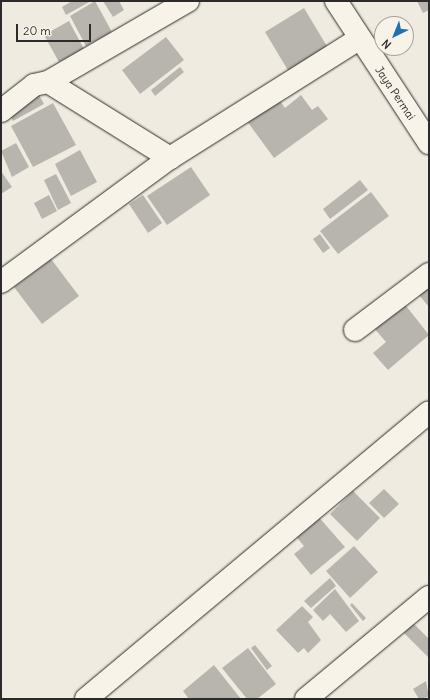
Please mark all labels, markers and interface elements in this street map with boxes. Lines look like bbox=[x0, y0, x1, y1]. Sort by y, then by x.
scale bar bbox=[18, 16, 93, 42]
north arrow bbox=[374, 16, 414, 56]
text: 20 m bbox=[23, 23, 51, 38]
text: N bbox=[379, 36, 394, 52]
street label: Jaya Permai bbox=[372, 64, 418, 122]

